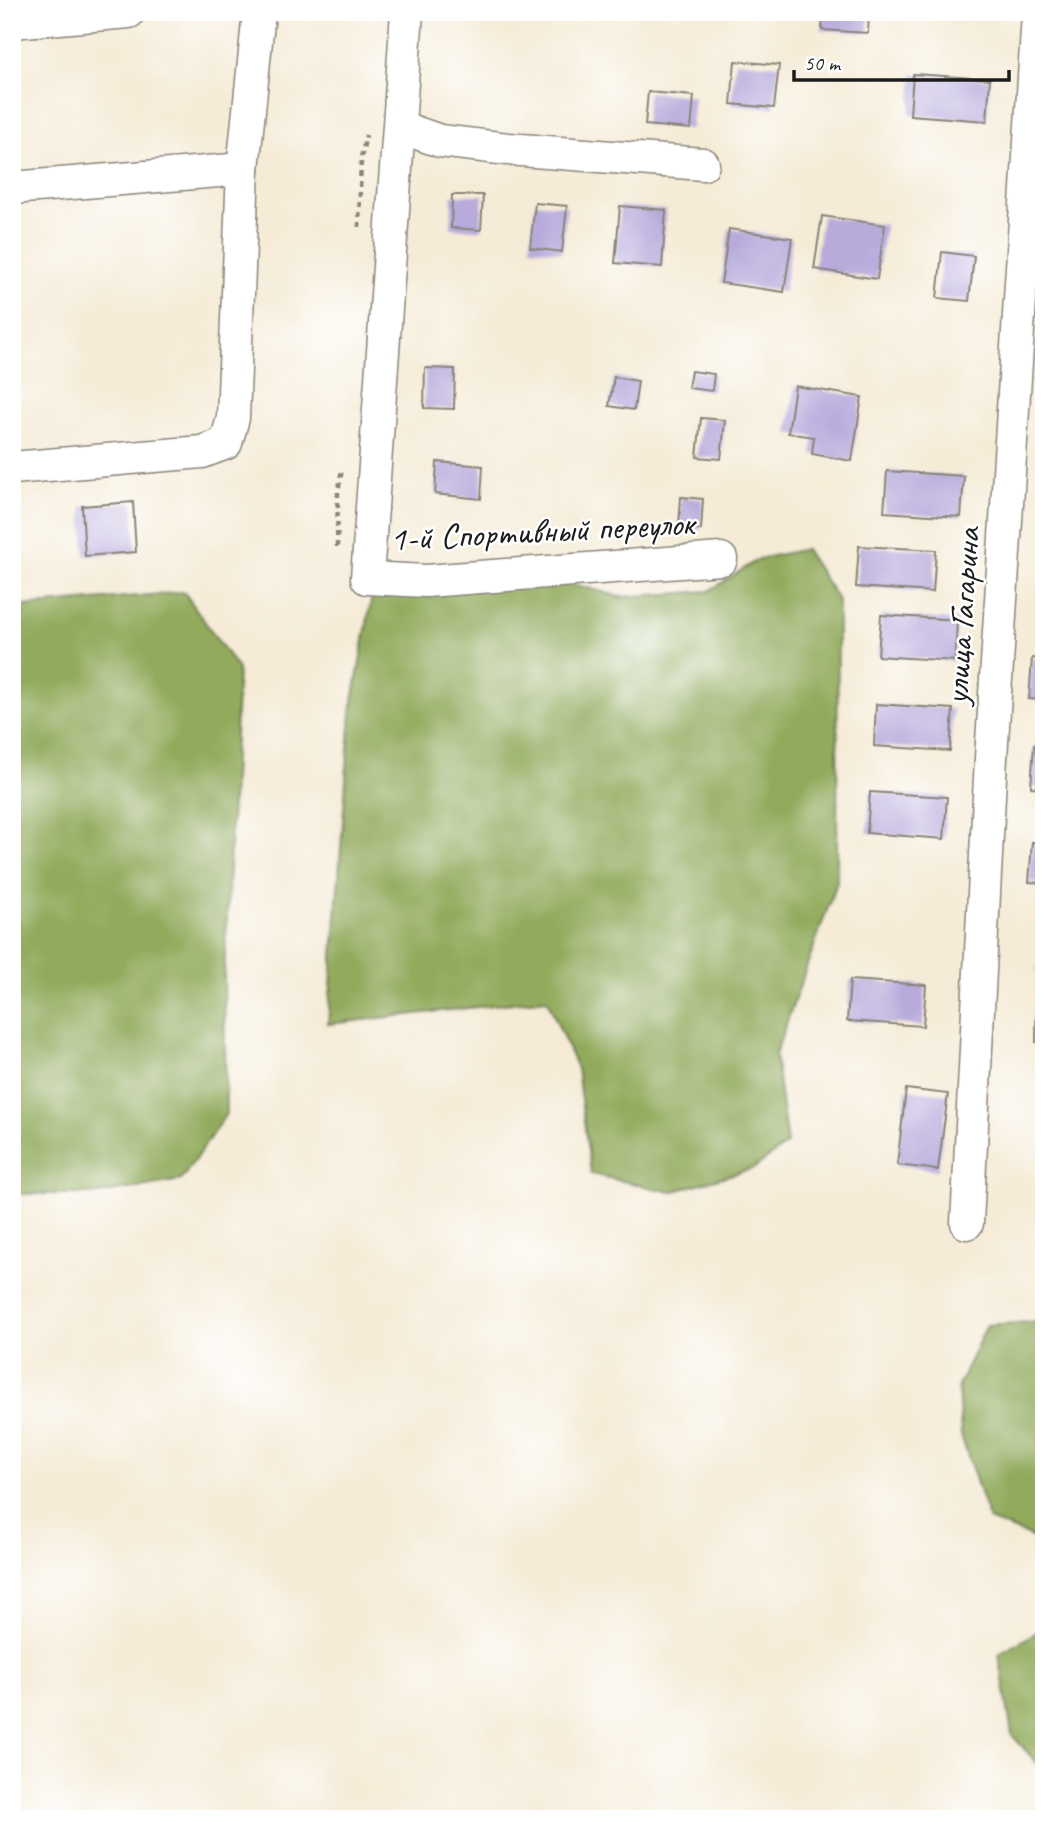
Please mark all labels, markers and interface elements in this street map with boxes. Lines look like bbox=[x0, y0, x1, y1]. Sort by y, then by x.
scale bar bbox=[794, 38, 1009, 82]
text: 50 m bbox=[804, 50, 842, 76]
street label: 1-й Спортивный переулок bbox=[389, 500, 698, 561]
street label: улица Гагарина bbox=[933, 523, 991, 708]

